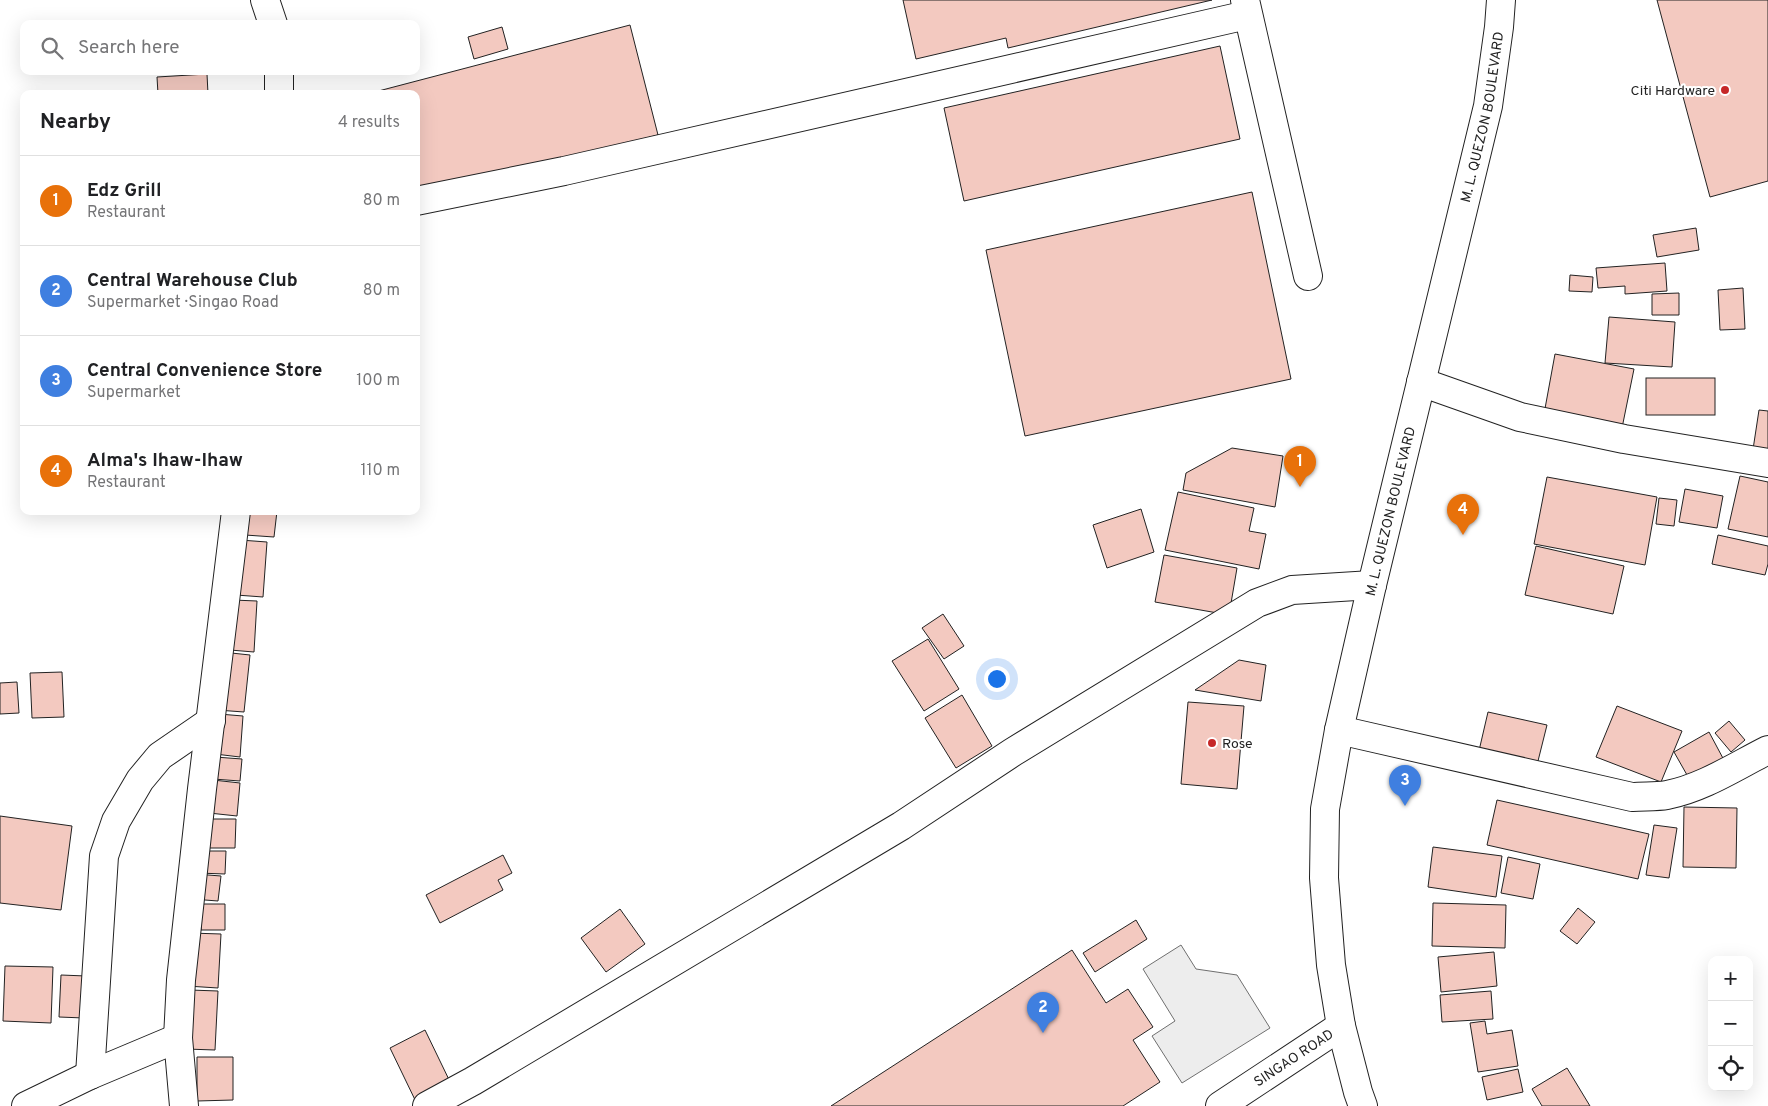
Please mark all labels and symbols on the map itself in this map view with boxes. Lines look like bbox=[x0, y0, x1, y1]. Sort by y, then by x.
street label: M. L. QUEZON BOULEVARD bbox=[1458, 31, 1508, 204]
place label: Citi Hardware bbox=[1631, 83, 1715, 100]
marker: Citi Hardware bbox=[1719, 84, 1731, 96]
street label: M. L. QUEZON BOULEVARD bbox=[1363, 425, 1420, 598]
pin: 1 bbox=[1284, 446, 1316, 487]
pin: 4 bbox=[1447, 494, 1479, 535]
your location bbox=[984, 666, 1010, 692]
place label: Rose bbox=[1222, 736, 1253, 753]
marker: Rose bbox=[1206, 737, 1218, 749]
pin: 3 bbox=[1389, 765, 1421, 806]
pin: 2 bbox=[1027, 992, 1059, 1033]
street label: SINGAO ROAD bbox=[1251, 1026, 1337, 1091]

